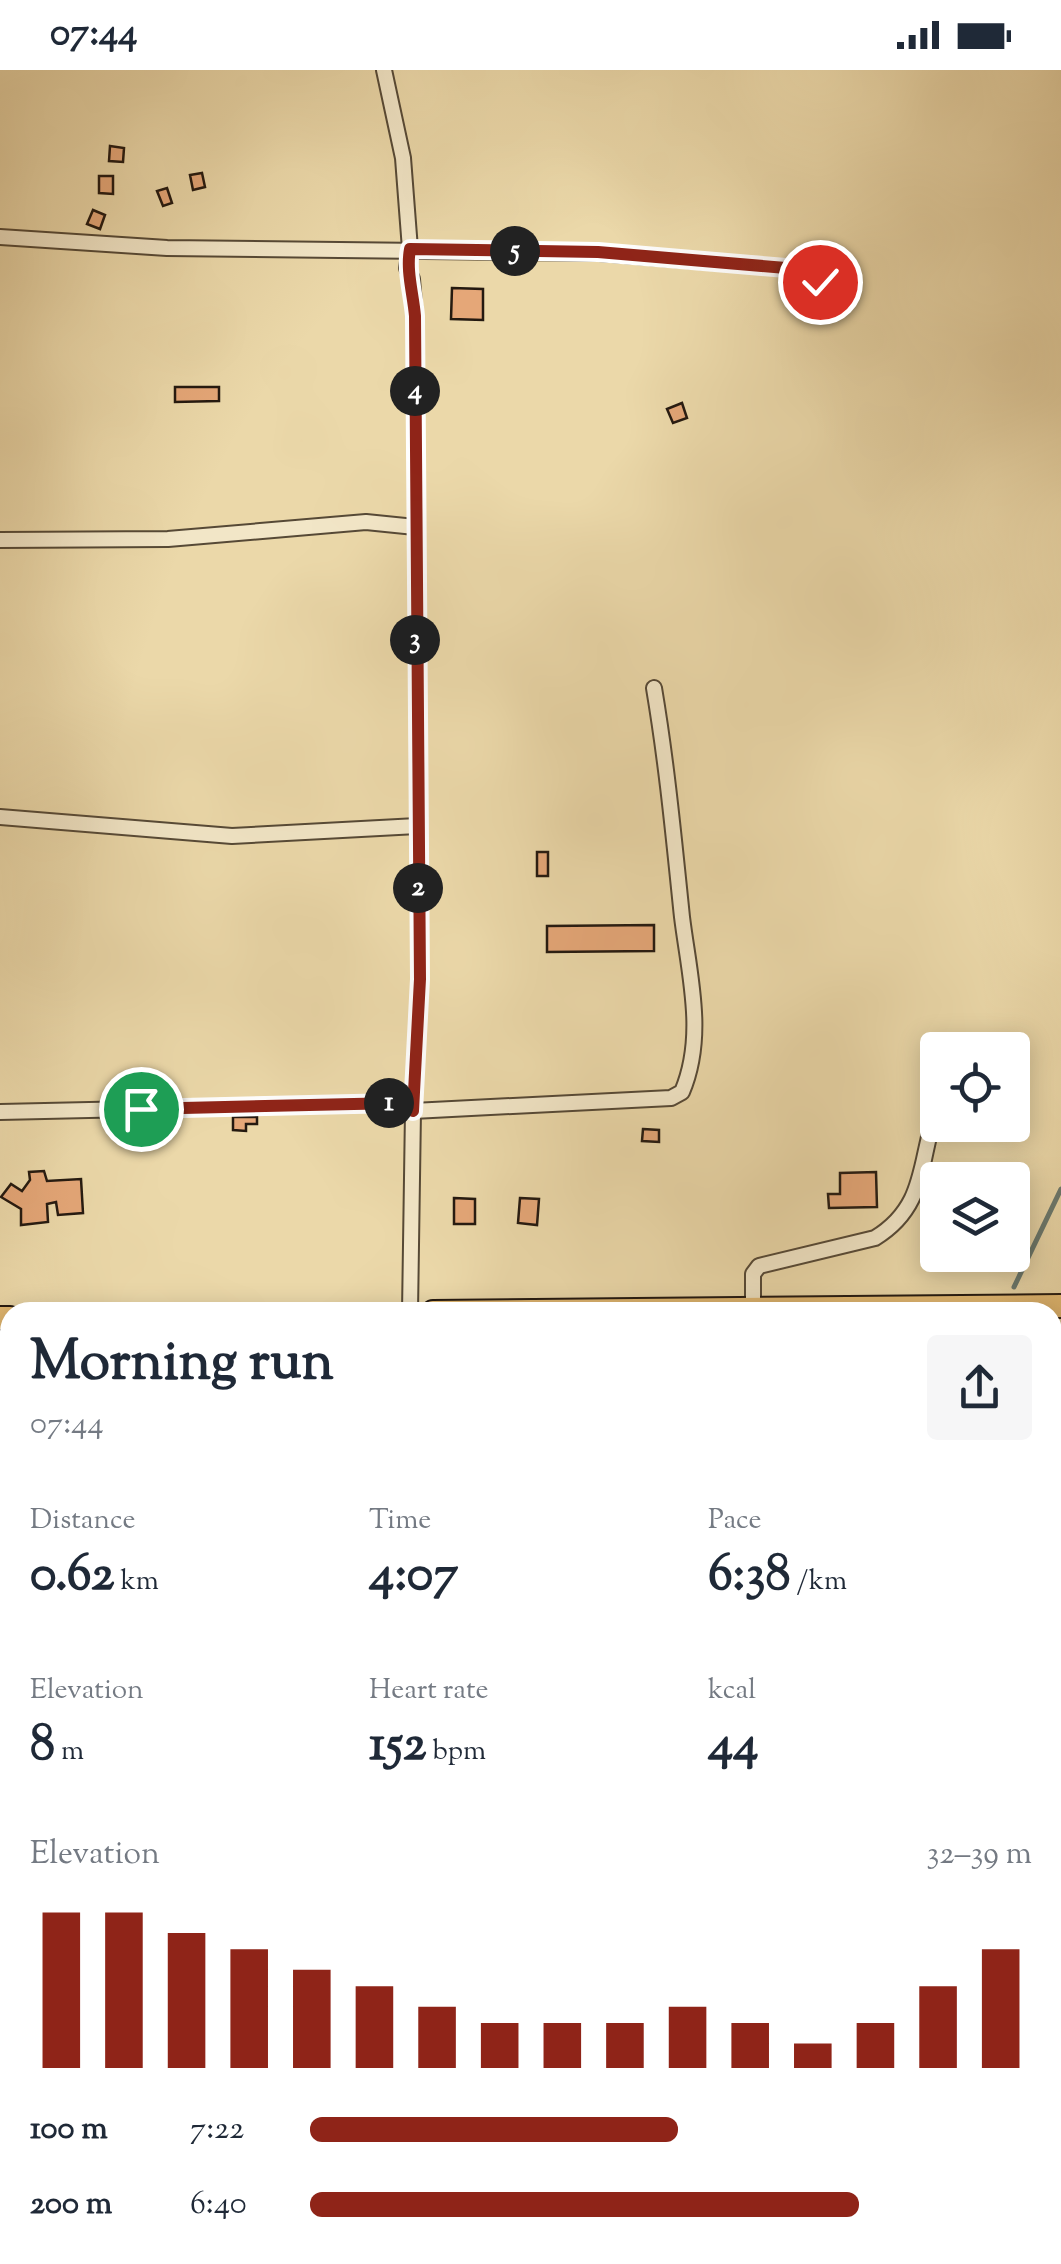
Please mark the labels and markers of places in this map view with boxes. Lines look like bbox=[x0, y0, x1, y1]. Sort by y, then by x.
pin: 5 bbox=[490, 226, 540, 276]
pin bbox=[778, 240, 863, 325]
pin: 4 bbox=[390, 366, 440, 416]
pin: 3 bbox=[390, 615, 440, 665]
pin: 2 bbox=[393, 863, 443, 913]
pin bbox=[99, 1067, 184, 1152]
pin: 1 bbox=[364, 1078, 414, 1128]

